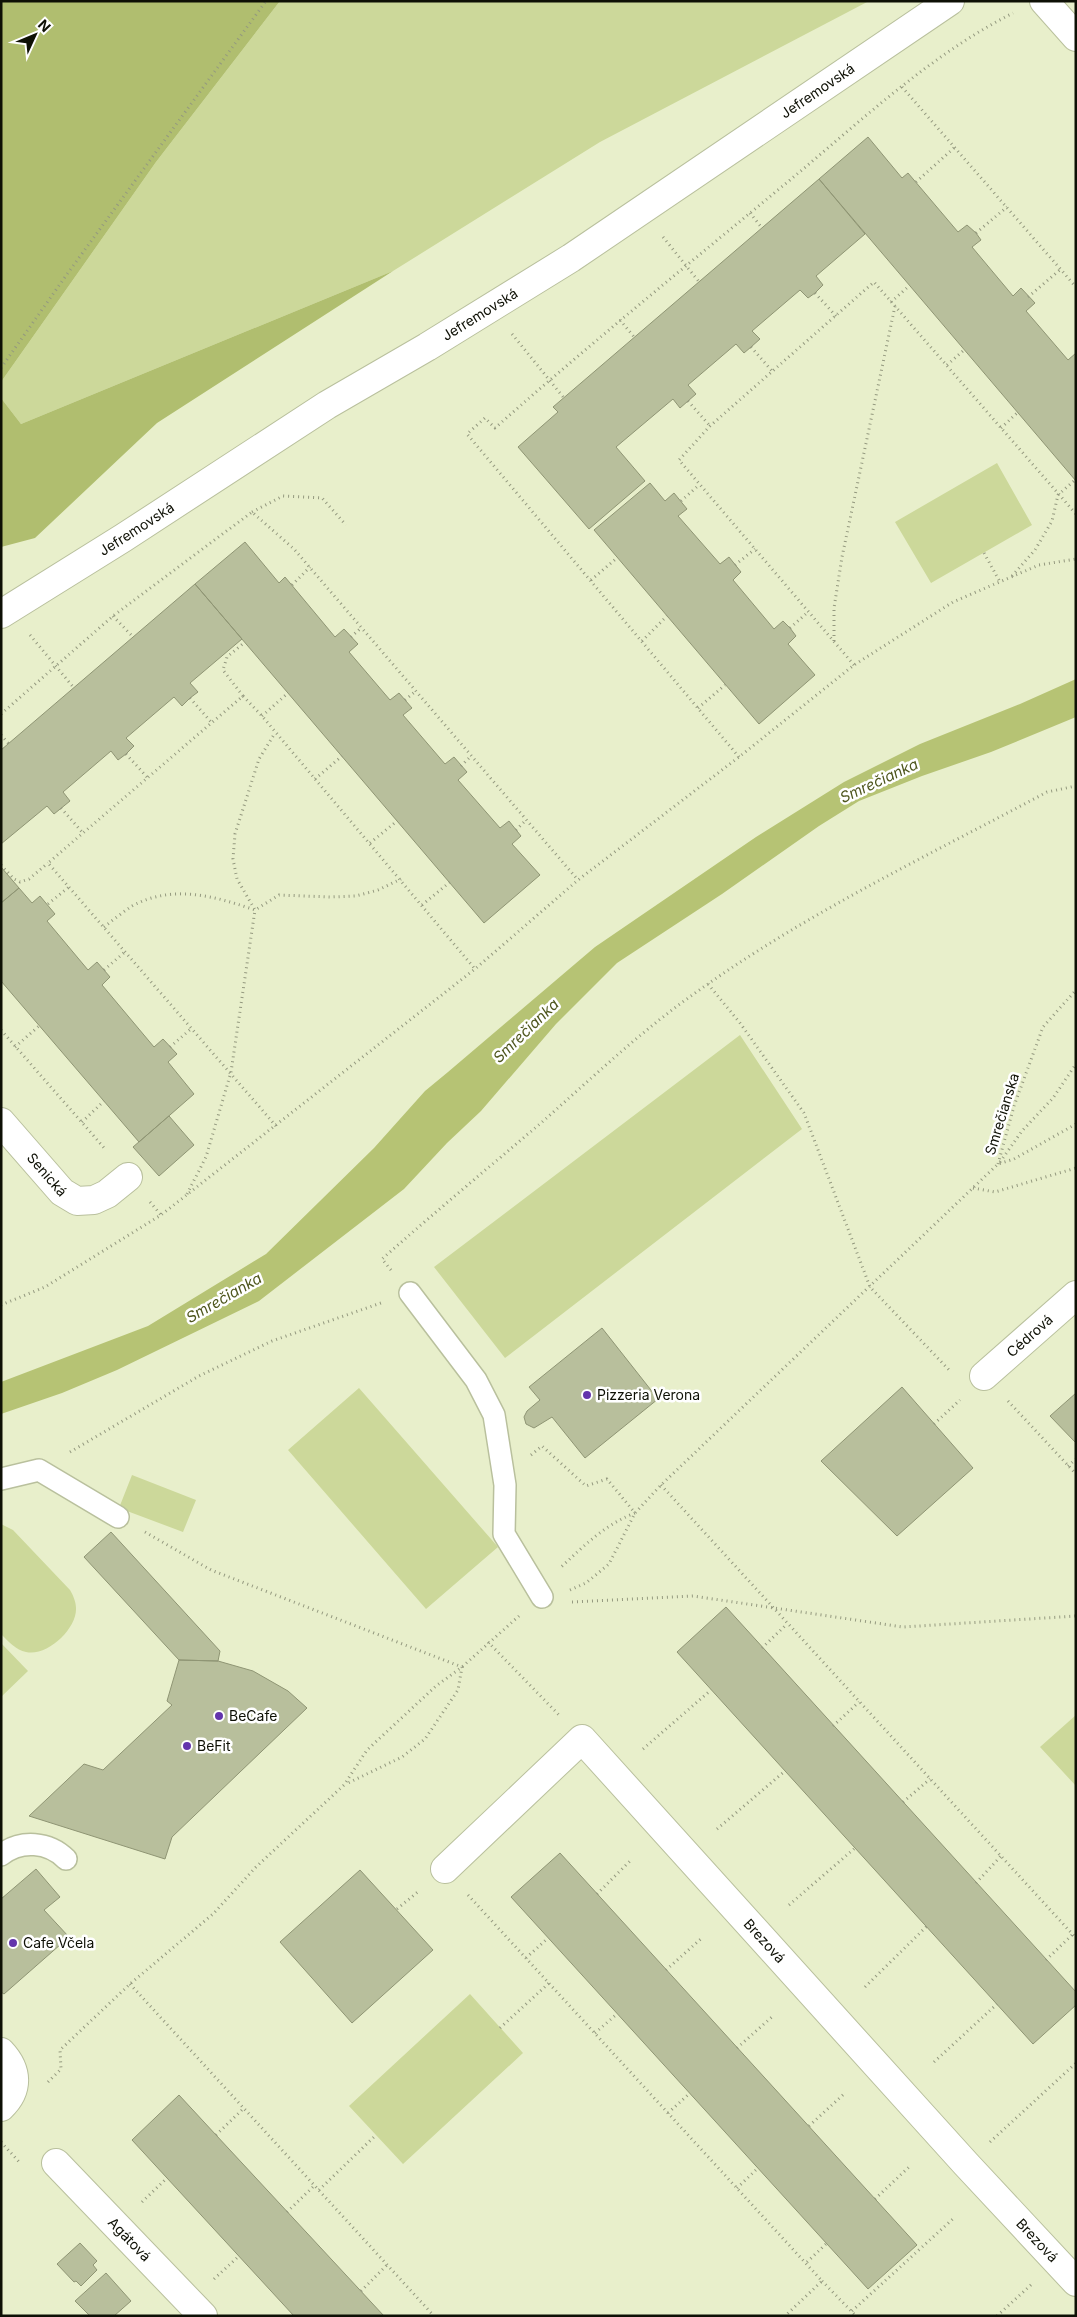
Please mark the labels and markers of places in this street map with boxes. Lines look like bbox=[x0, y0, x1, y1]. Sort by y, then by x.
place label: Pizzeria Verona bbox=[597, 1386, 700, 1403]
marker: Pizzeria Verona bbox=[581, 1389, 593, 1401]
place label: BeCafe bbox=[229, 1707, 277, 1724]
marker: BeCafe bbox=[213, 1710, 225, 1722]
place label: BeFit bbox=[197, 1737, 231, 1754]
marker: BeFit bbox=[181, 1740, 193, 1752]
place label: Cafe Včela bbox=[23, 1934, 94, 1951]
marker: Cafe Včela bbox=[7, 1937, 19, 1949]

